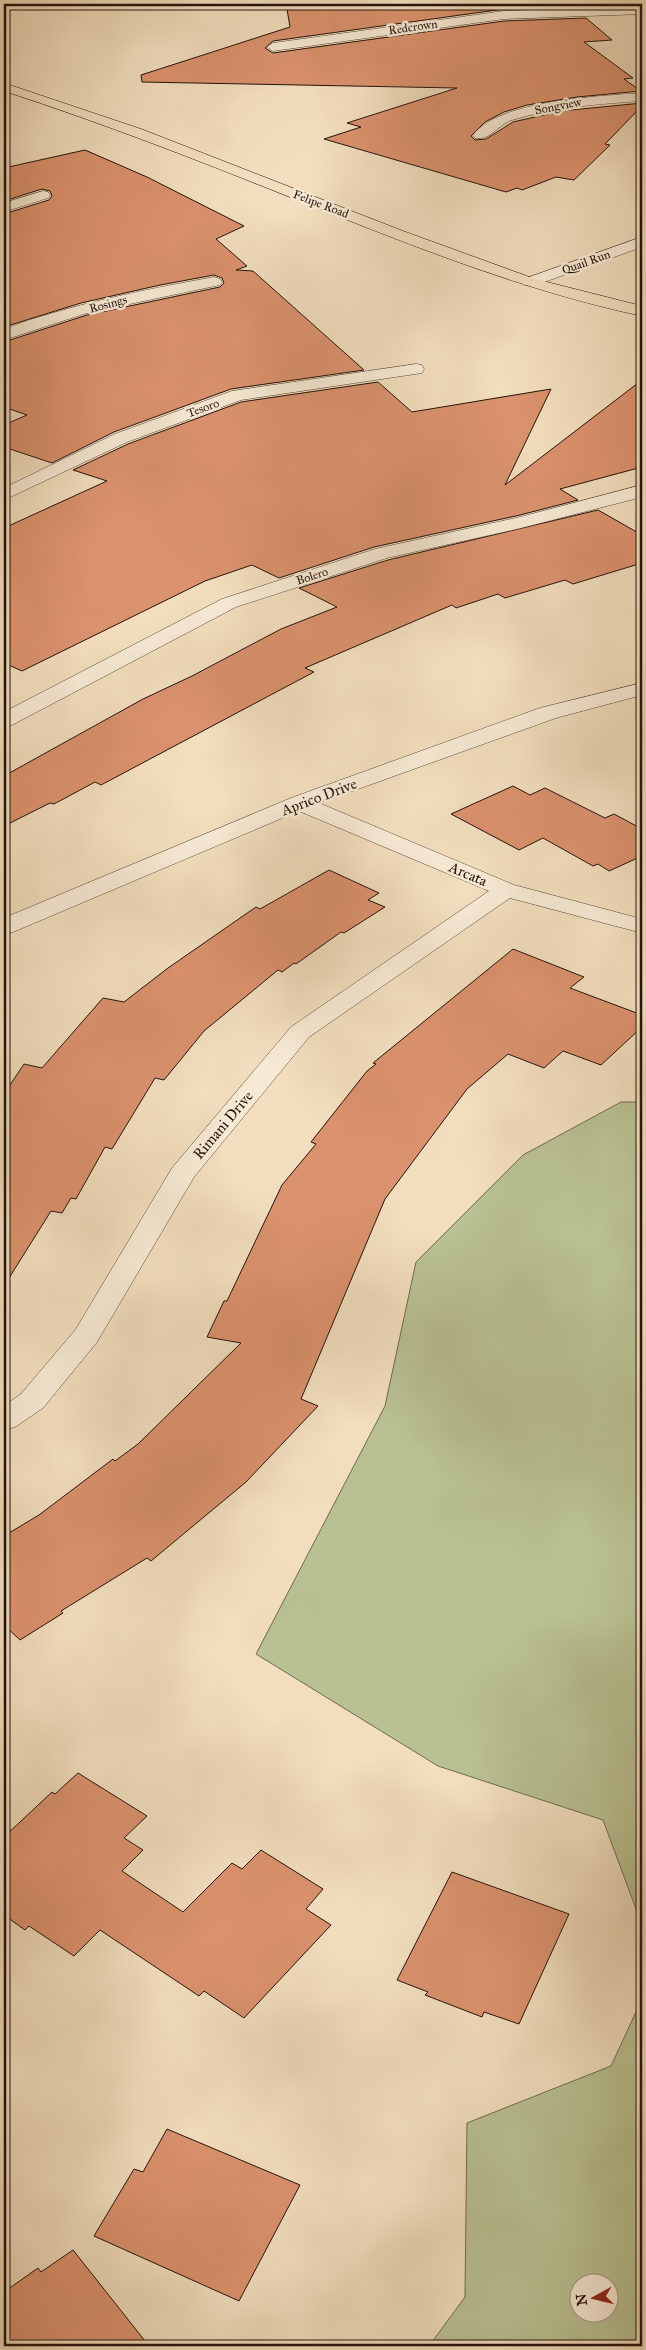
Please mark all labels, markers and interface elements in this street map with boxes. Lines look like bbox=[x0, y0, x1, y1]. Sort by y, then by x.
street label: Redcrown bbox=[388, 17, 439, 37]
street label: Songview bbox=[533, 95, 583, 118]
street label: Felipe Road bbox=[291, 187, 351, 221]
street label: Quail Run bbox=[560, 247, 613, 277]
street label: Rosings bbox=[88, 292, 129, 317]
street label: Tesoro bbox=[185, 396, 221, 420]
street label: Bolero bbox=[294, 564, 330, 588]
street label: Aprico Drive bbox=[278, 774, 359, 820]
street label: Arcata bbox=[445, 858, 491, 890]
street label: Rimani Drive bbox=[189, 1087, 257, 1163]
north arrow bbox=[568, 2272, 618, 2322]
text: N bbox=[572, 2293, 591, 2307]

